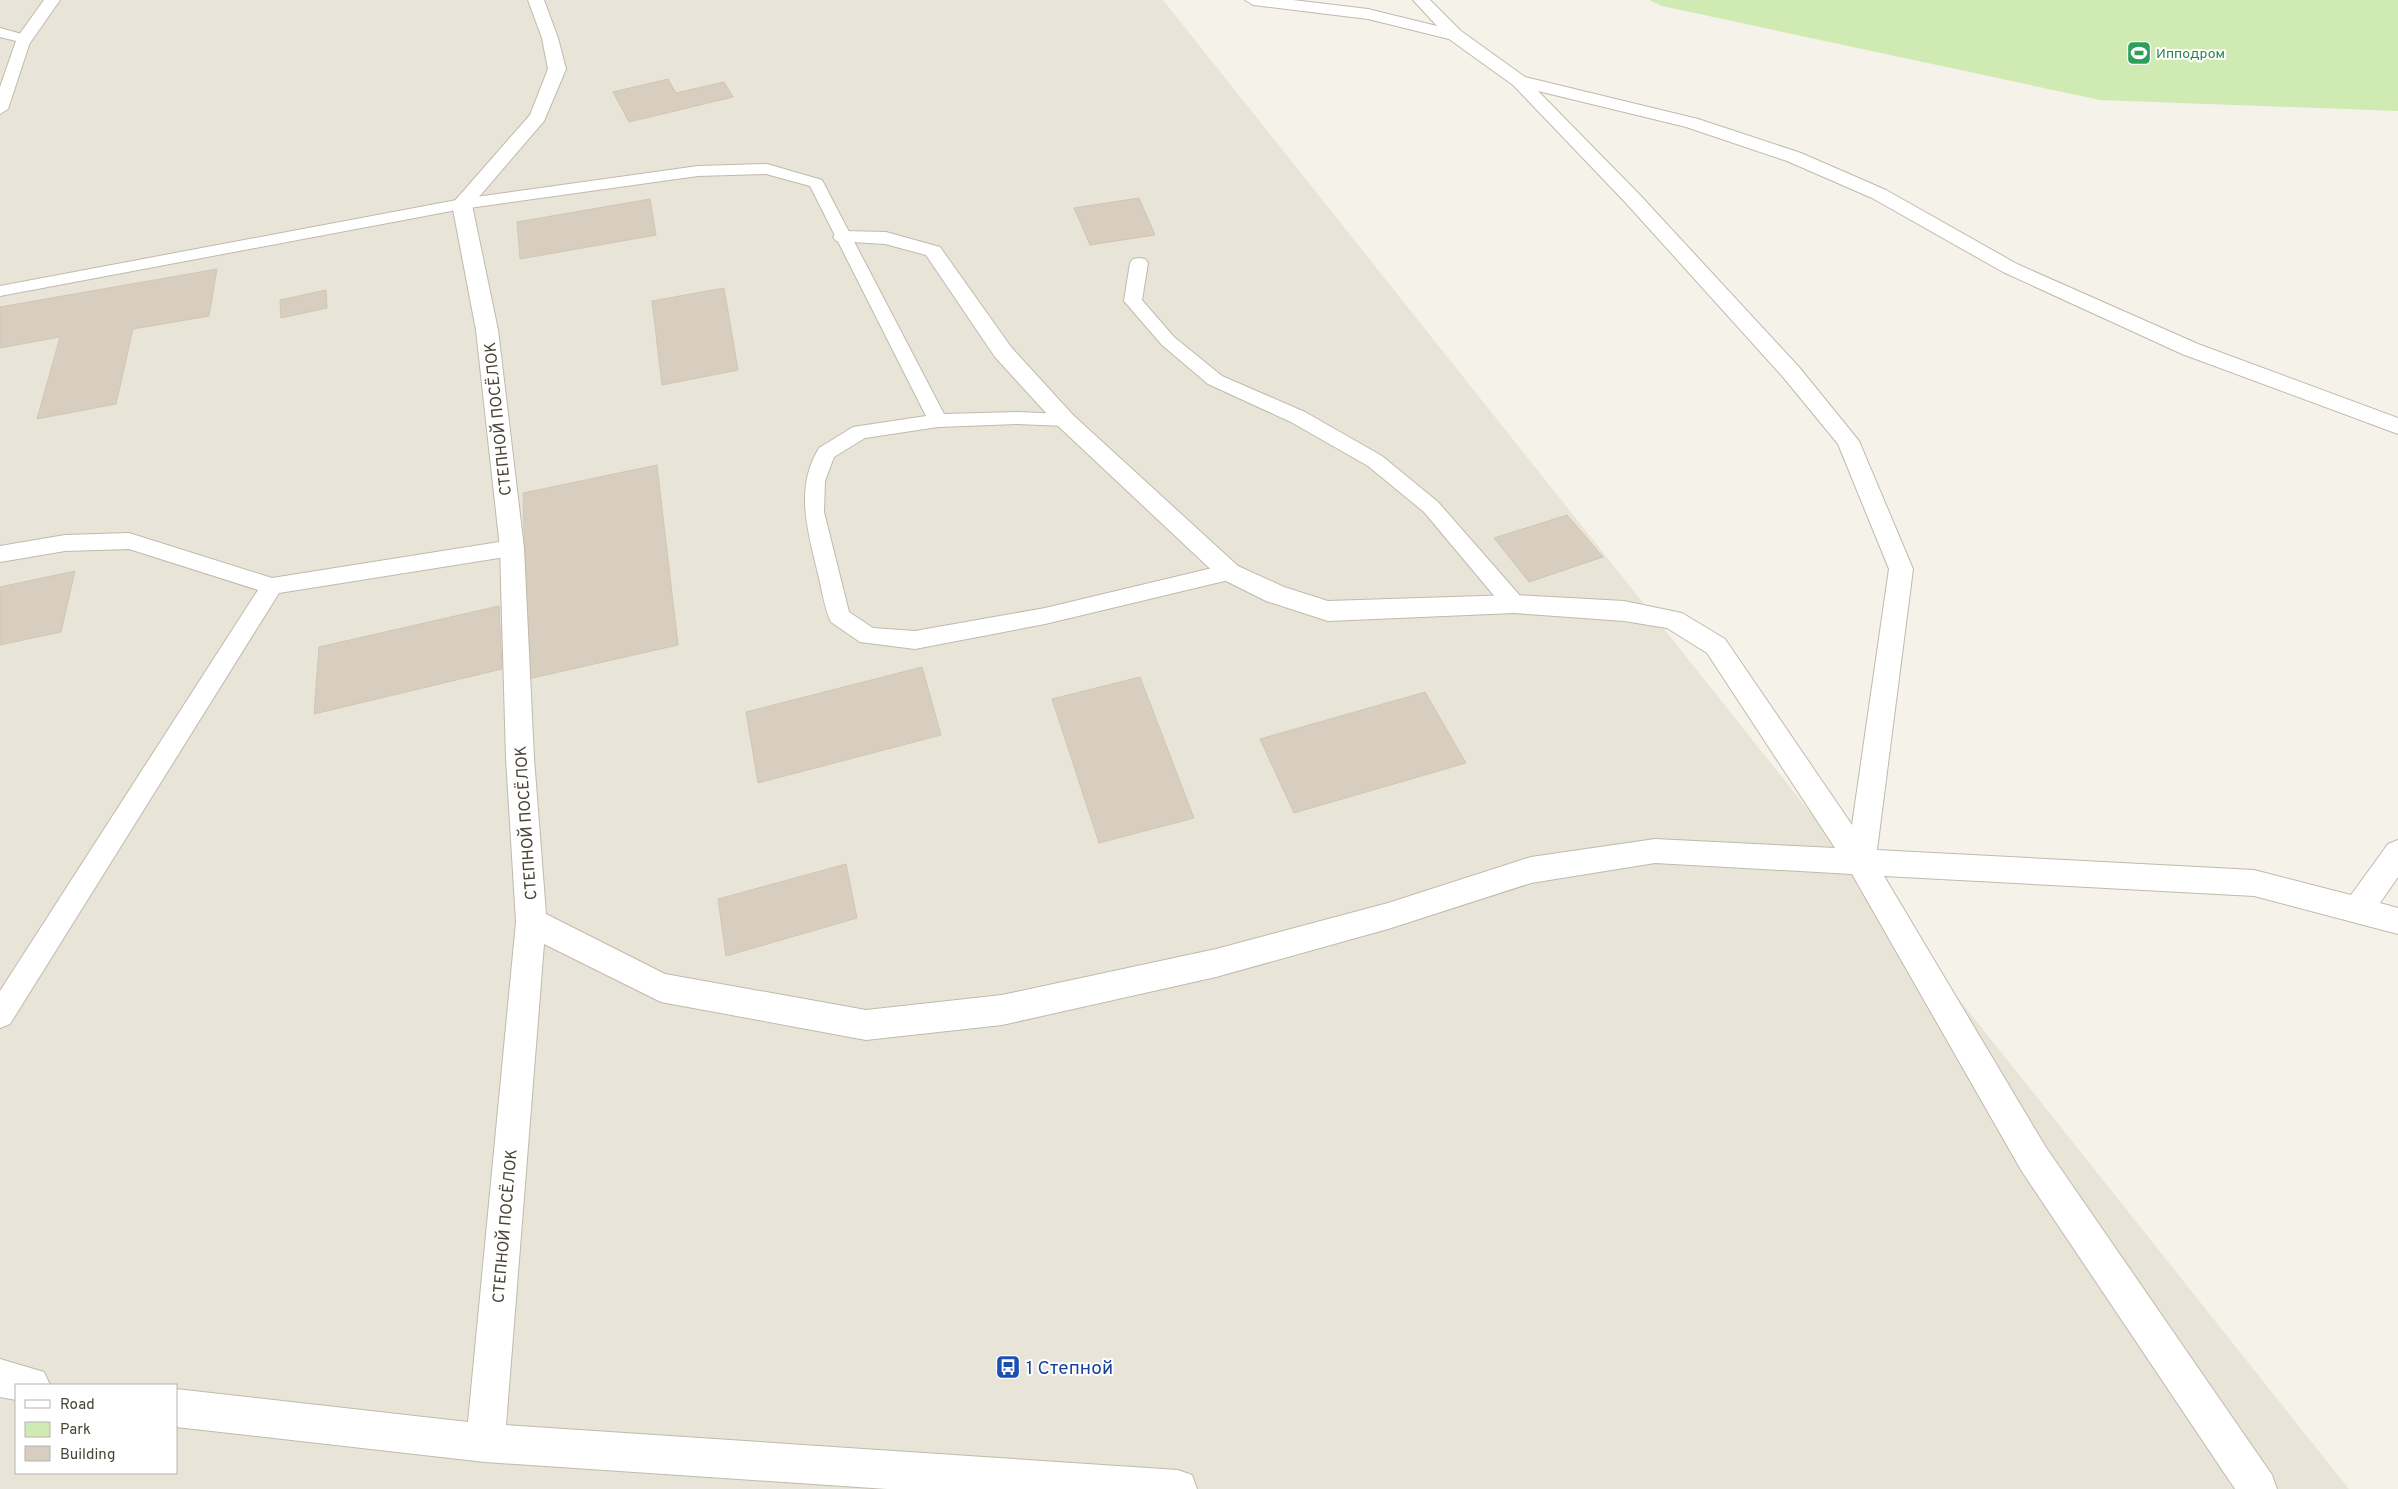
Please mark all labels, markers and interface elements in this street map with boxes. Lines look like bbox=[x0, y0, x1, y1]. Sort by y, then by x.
sports icon: Ипподром bbox=[2126, 40, 2152, 66]
place label: Ипподром bbox=[2156, 46, 2225, 63]
street label: СТЕПНОЙ ПОСЁЛОК bbox=[479, 341, 517, 497]
street label: СТЕПНОЙ ПОСЁЛОК bbox=[510, 745, 542, 901]
street label: СТЕПНОЙ ПОСЁЛОК bbox=[487, 1148, 523, 1304]
bus stop icon: 1 Степной bbox=[995, 1354, 1021, 1380]
place label: 1 Степной bbox=[1026, 1357, 1113, 1381]
legend bbox=[15, 1384, 178, 1474]
text: Road bbox=[60, 1396, 95, 1415]
text: Park bbox=[60, 1421, 91, 1440]
text: Building bbox=[60, 1446, 115, 1465]

